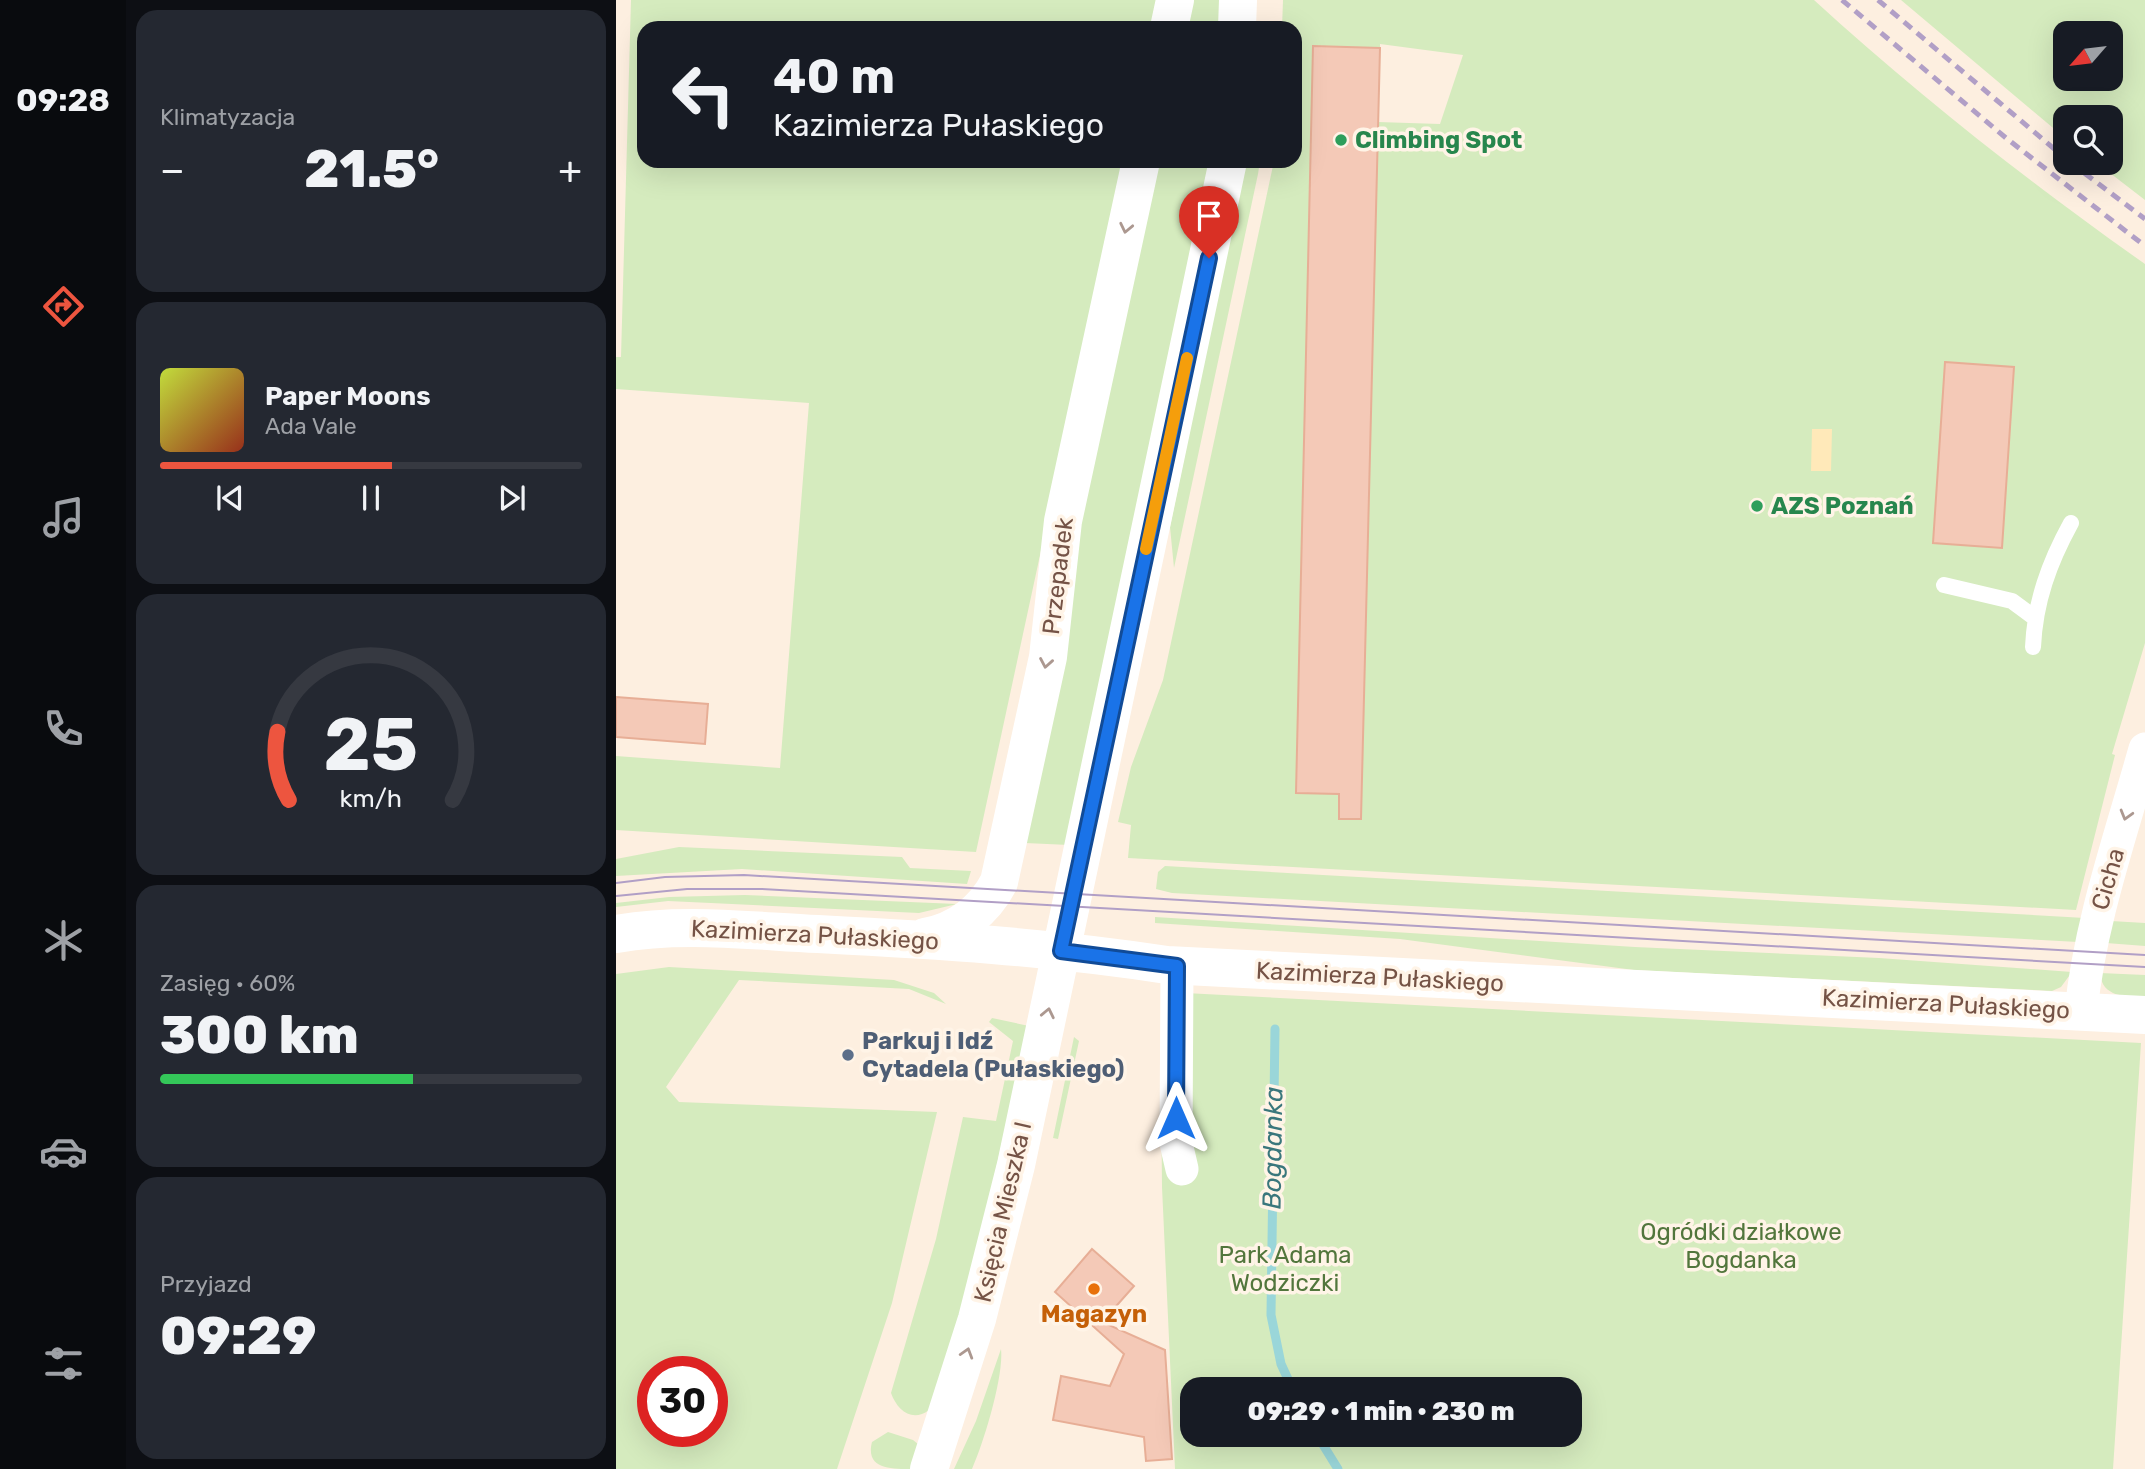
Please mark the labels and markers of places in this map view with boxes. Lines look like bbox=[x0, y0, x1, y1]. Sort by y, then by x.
place label: Climbing Spot bbox=[1355, 126, 1522, 154]
marker: Climbing Spot bbox=[1333, 132, 1349, 148]
pin bbox=[1179, 186, 1239, 258]
place label: AZS Poznań bbox=[1771, 492, 1914, 520]
marker: AZS Poznań bbox=[1749, 498, 1765, 514]
place label: Parkuj i Idź Cytadela (Pułaskiego) bbox=[862, 1027, 1124, 1083]
marker: Parkuj i Idź Cytadela (Pułaskiego) bbox=[840, 1047, 856, 1063]
marker: Magazyn bbox=[1086, 1281, 1102, 1297]
place label: Magazyn bbox=[1041, 1300, 1147, 1328]

